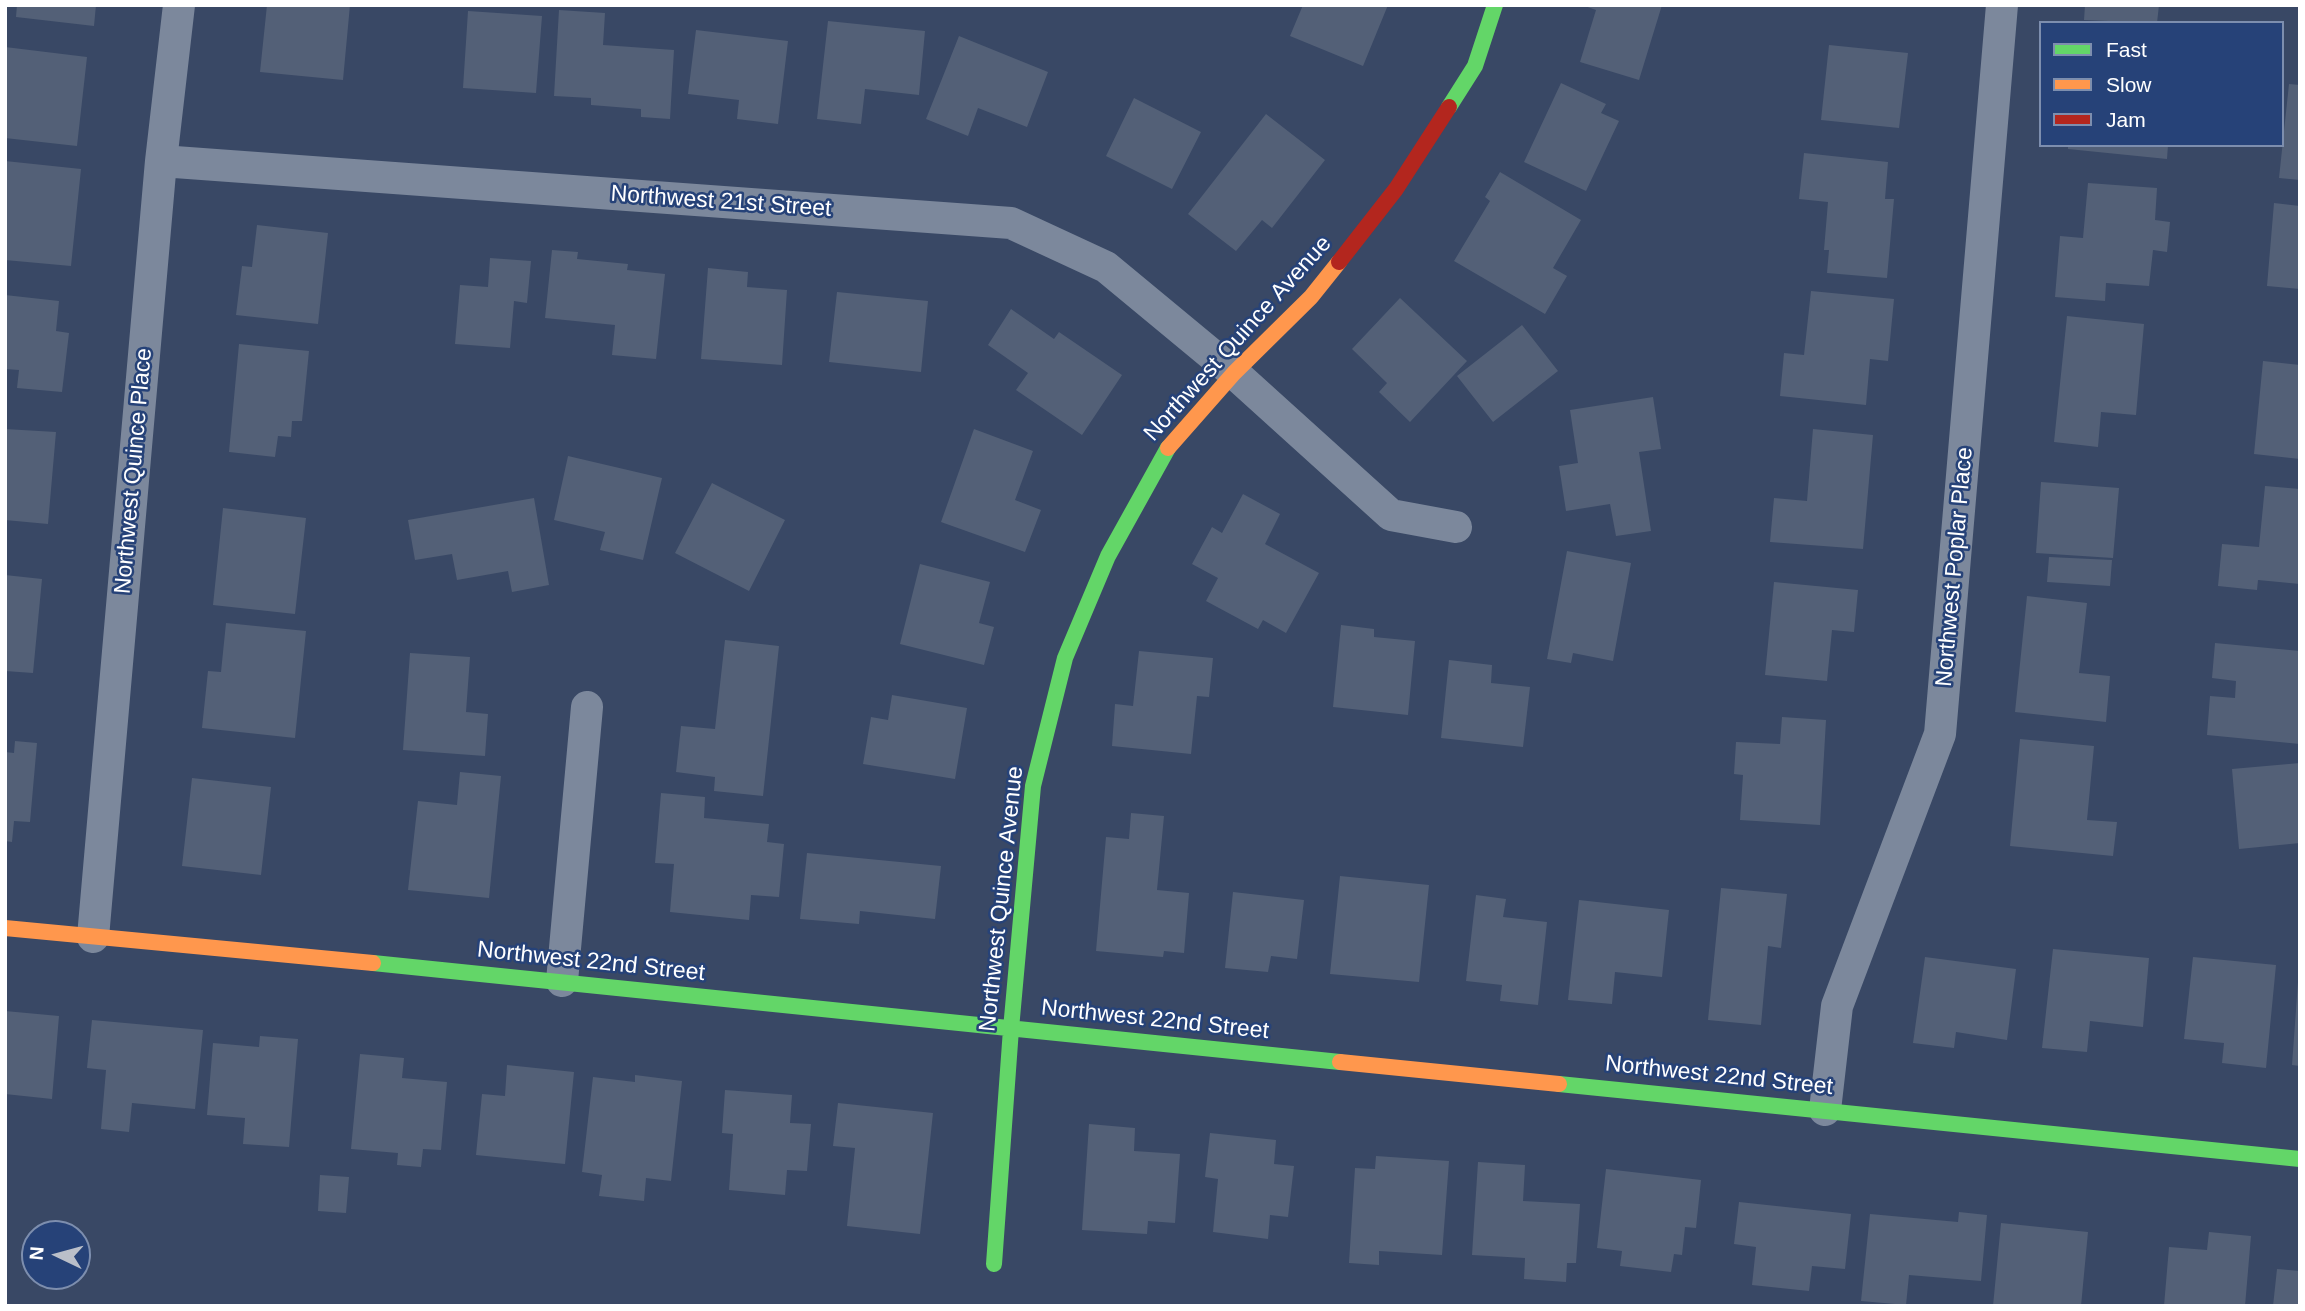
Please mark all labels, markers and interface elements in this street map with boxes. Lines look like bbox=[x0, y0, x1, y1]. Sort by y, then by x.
legend bbox=[2039, 21, 2284, 147]
text: Fast bbox=[2106, 38, 2147, 61]
text: Slow bbox=[2106, 73, 2152, 96]
text: Jam bbox=[2106, 108, 2146, 131]
street label: Northwest 21st Street bbox=[610, 181, 832, 223]
street label: Northwest Quince Avenue bbox=[1138, 231, 1338, 447]
street label: Northwest Quince Place bbox=[110, 347, 158, 595]
street label: Northwest Poplar Place bbox=[1931, 446, 1979, 688]
street label: Northwest Quince Avenue bbox=[974, 765, 1030, 1033]
street label: Northwest 22nd Street bbox=[476, 936, 706, 988]
street label: Northwest 22nd Street bbox=[1040, 994, 1270, 1046]
street label: Northwest 22nd Street bbox=[1604, 1050, 1834, 1102]
north arrow bbox=[21, 1220, 91, 1290]
text: N bbox=[26, 1246, 48, 1261]

